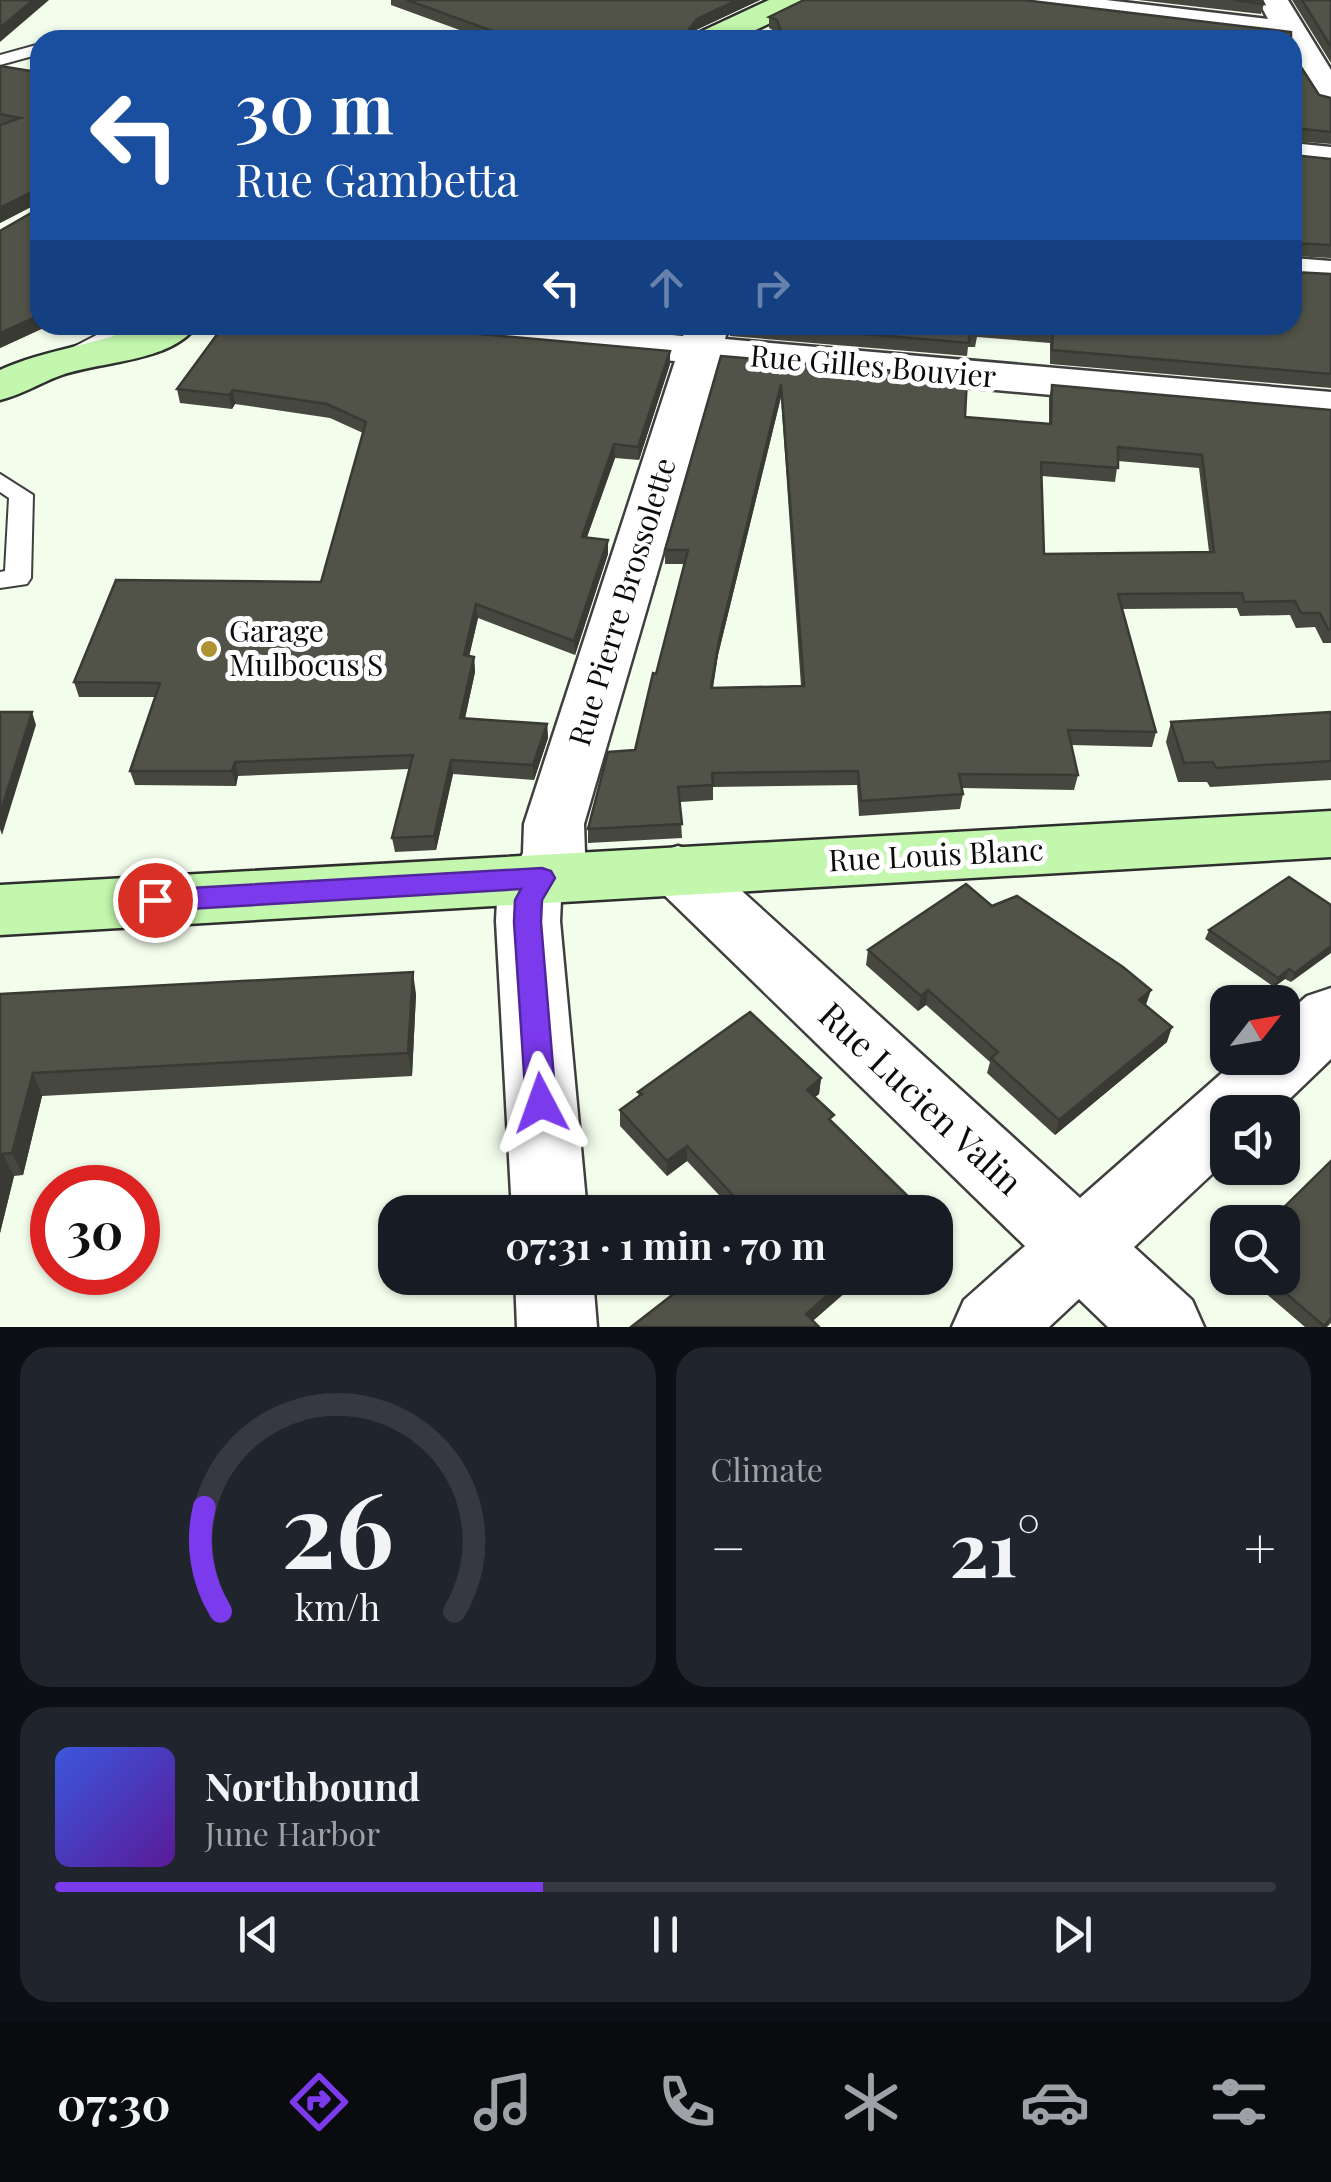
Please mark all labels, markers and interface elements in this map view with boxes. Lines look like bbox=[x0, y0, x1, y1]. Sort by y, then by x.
text: 30 m bbox=[235, 58, 394, 152]
icon: left bbox=[70, 70, 200, 200]
text: Rue Gambetta bbox=[235, 148, 519, 208]
icon: left bbox=[534, 260, 589, 315]
icon: ahead bbox=[639, 260, 694, 315]
icon: right bbox=[744, 260, 799, 315]
street label: Rue Gilles Bouvier bbox=[748, 334, 998, 396]
street label: Rue Pierre Brossolette bbox=[558, 453, 684, 750]
place label: Garage Mulbocus S bbox=[229, 610, 383, 684]
marker: Garage Mulbocus S bbox=[198, 638, 220, 660]
street label: Rue Louis Blanc bbox=[827, 828, 1044, 880]
pin bbox=[113, 858, 198, 943]
icon: arrive bbox=[128, 873, 183, 928]
north arrow bbox=[1210, 985, 1300, 1075]
map controls bbox=[1210, 985, 1300, 1295]
street label: Rue Lucien Valin bbox=[810, 991, 1034, 1204]
position arrow bbox=[489, 1051, 593, 1155]
button: sound bbox=[1210, 1095, 1300, 1185]
speed limit sign: 30 bbox=[30, 1165, 160, 1295]
button: search bbox=[1210, 1205, 1300, 1295]
text: 07:31 · 1 min · 70 m bbox=[505, 1219, 826, 1270]
text: Climate bbox=[711, 1447, 823, 1490]
text: 26 bbox=[281, 1456, 394, 1595]
text: 21° bbox=[949, 1496, 1040, 1596]
text: − bbox=[711, 1509, 746, 1583]
text: + bbox=[1244, 1509, 1276, 1583]
text: km/h bbox=[295, 1582, 381, 1630]
text: Northbound bbox=[205, 1760, 420, 1811]
text: June Harbor bbox=[205, 1811, 380, 1854]
icon: previous bbox=[231, 1907, 286, 1962]
icon: pause bbox=[638, 1907, 693, 1962]
icon: next bbox=[1045, 1907, 1100, 1962]
icon: directions bbox=[284, 2067, 354, 2137]
icon: music bbox=[468, 2067, 538, 2137]
icon: phone bbox=[652, 2067, 722, 2137]
icon: climate bbox=[836, 2067, 906, 2137]
icon: car bbox=[1020, 2067, 1090, 2137]
icon: filters bbox=[1204, 2067, 1274, 2137]
text: 07:30 bbox=[57, 2072, 171, 2132]

